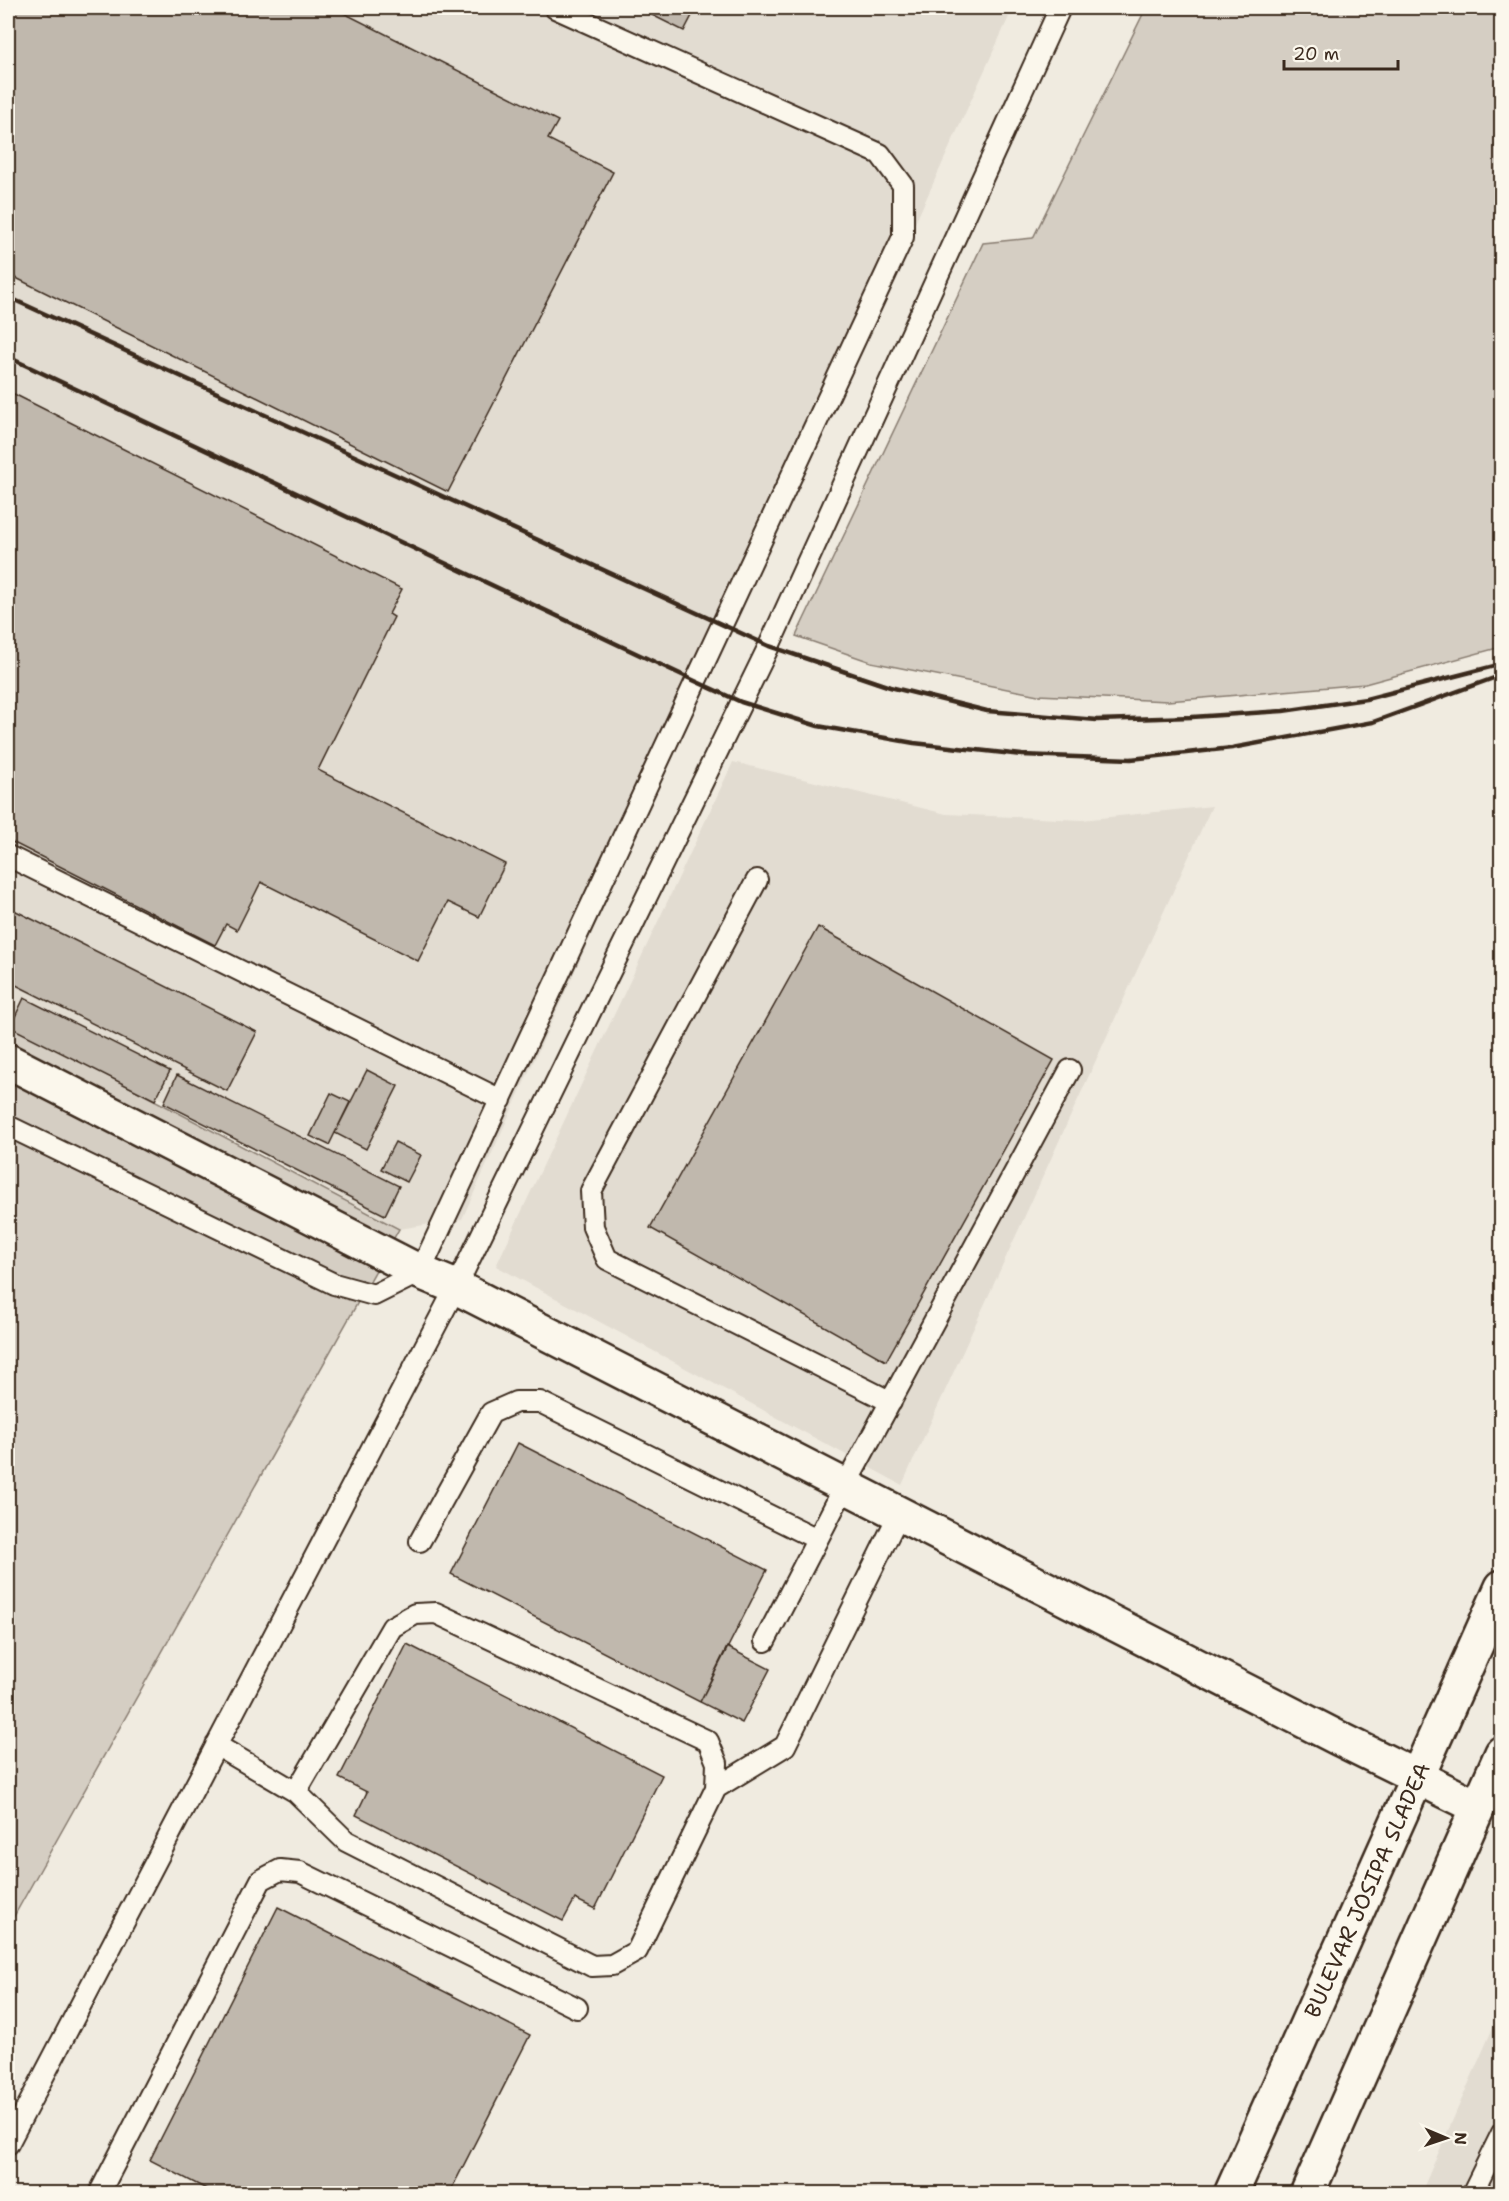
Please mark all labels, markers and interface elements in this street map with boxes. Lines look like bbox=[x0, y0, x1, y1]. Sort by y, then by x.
scale bar bbox=[1284, 33, 1398, 71]
text: 20 m bbox=[1293, 42, 1339, 66]
street label: BULEVAR JOSIPA SLADEA bbox=[1298, 1758, 1437, 2022]
north arrow bbox=[1416, 2108, 1476, 2168]
text: N bbox=[1450, 2132, 1471, 2145]

